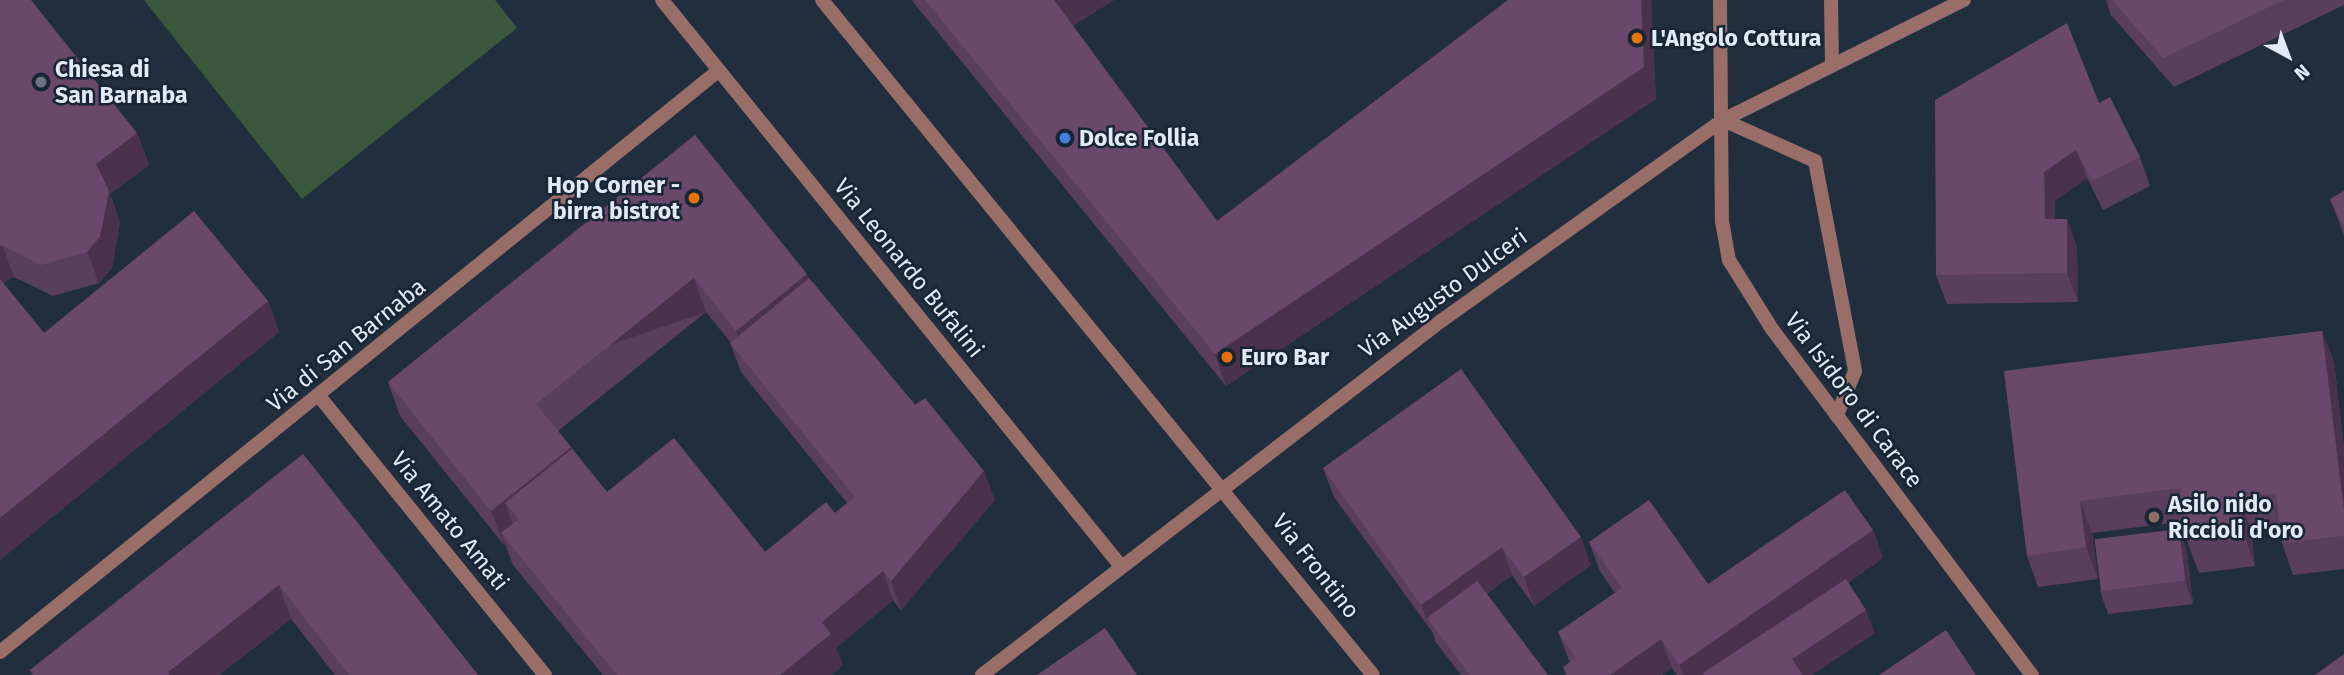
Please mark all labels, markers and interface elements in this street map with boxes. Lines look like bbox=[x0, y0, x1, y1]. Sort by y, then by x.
north arrow bbox=[2253, 21, 2323, 91]
place label: L'Angolo Cottura bbox=[1651, 24, 1821, 52]
marker: L'Angolo Cottura bbox=[1629, 30, 1645, 46]
place label: Chiesa di San Barnaba bbox=[55, 55, 187, 109]
text: N bbox=[2290, 59, 2314, 85]
marker: Chiesa di San Barnaba bbox=[33, 74, 49, 90]
place label: Dolce Follia bbox=[1079, 124, 1199, 152]
marker: Dolce Follia bbox=[1057, 130, 1073, 146]
place label: Hop Corner - birra bistrot bbox=[547, 171, 680, 225]
street label: Via Leonardo Bufalini bbox=[828, 173, 990, 363]
marker: Hop Corner - birra bistrot bbox=[686, 190, 702, 206]
street label: Via Augusto Dulceri bbox=[1354, 223, 1532, 363]
street label: Via di San Barnaba bbox=[261, 273, 431, 417]
street label: Via Isidoro di Carace bbox=[1779, 307, 1929, 493]
place label: Euro Bar bbox=[1241, 343, 1329, 371]
marker: Euro Bar bbox=[1219, 349, 1235, 365]
street label: Via Amato Amati bbox=[385, 446, 515, 596]
place label: Asilo nido Riccioli d'oro bbox=[2168, 490, 2303, 544]
street label: Via Frontino bbox=[1267, 508, 1365, 624]
marker: Asilo nido Riccioli d'oro bbox=[2146, 509, 2162, 525]

